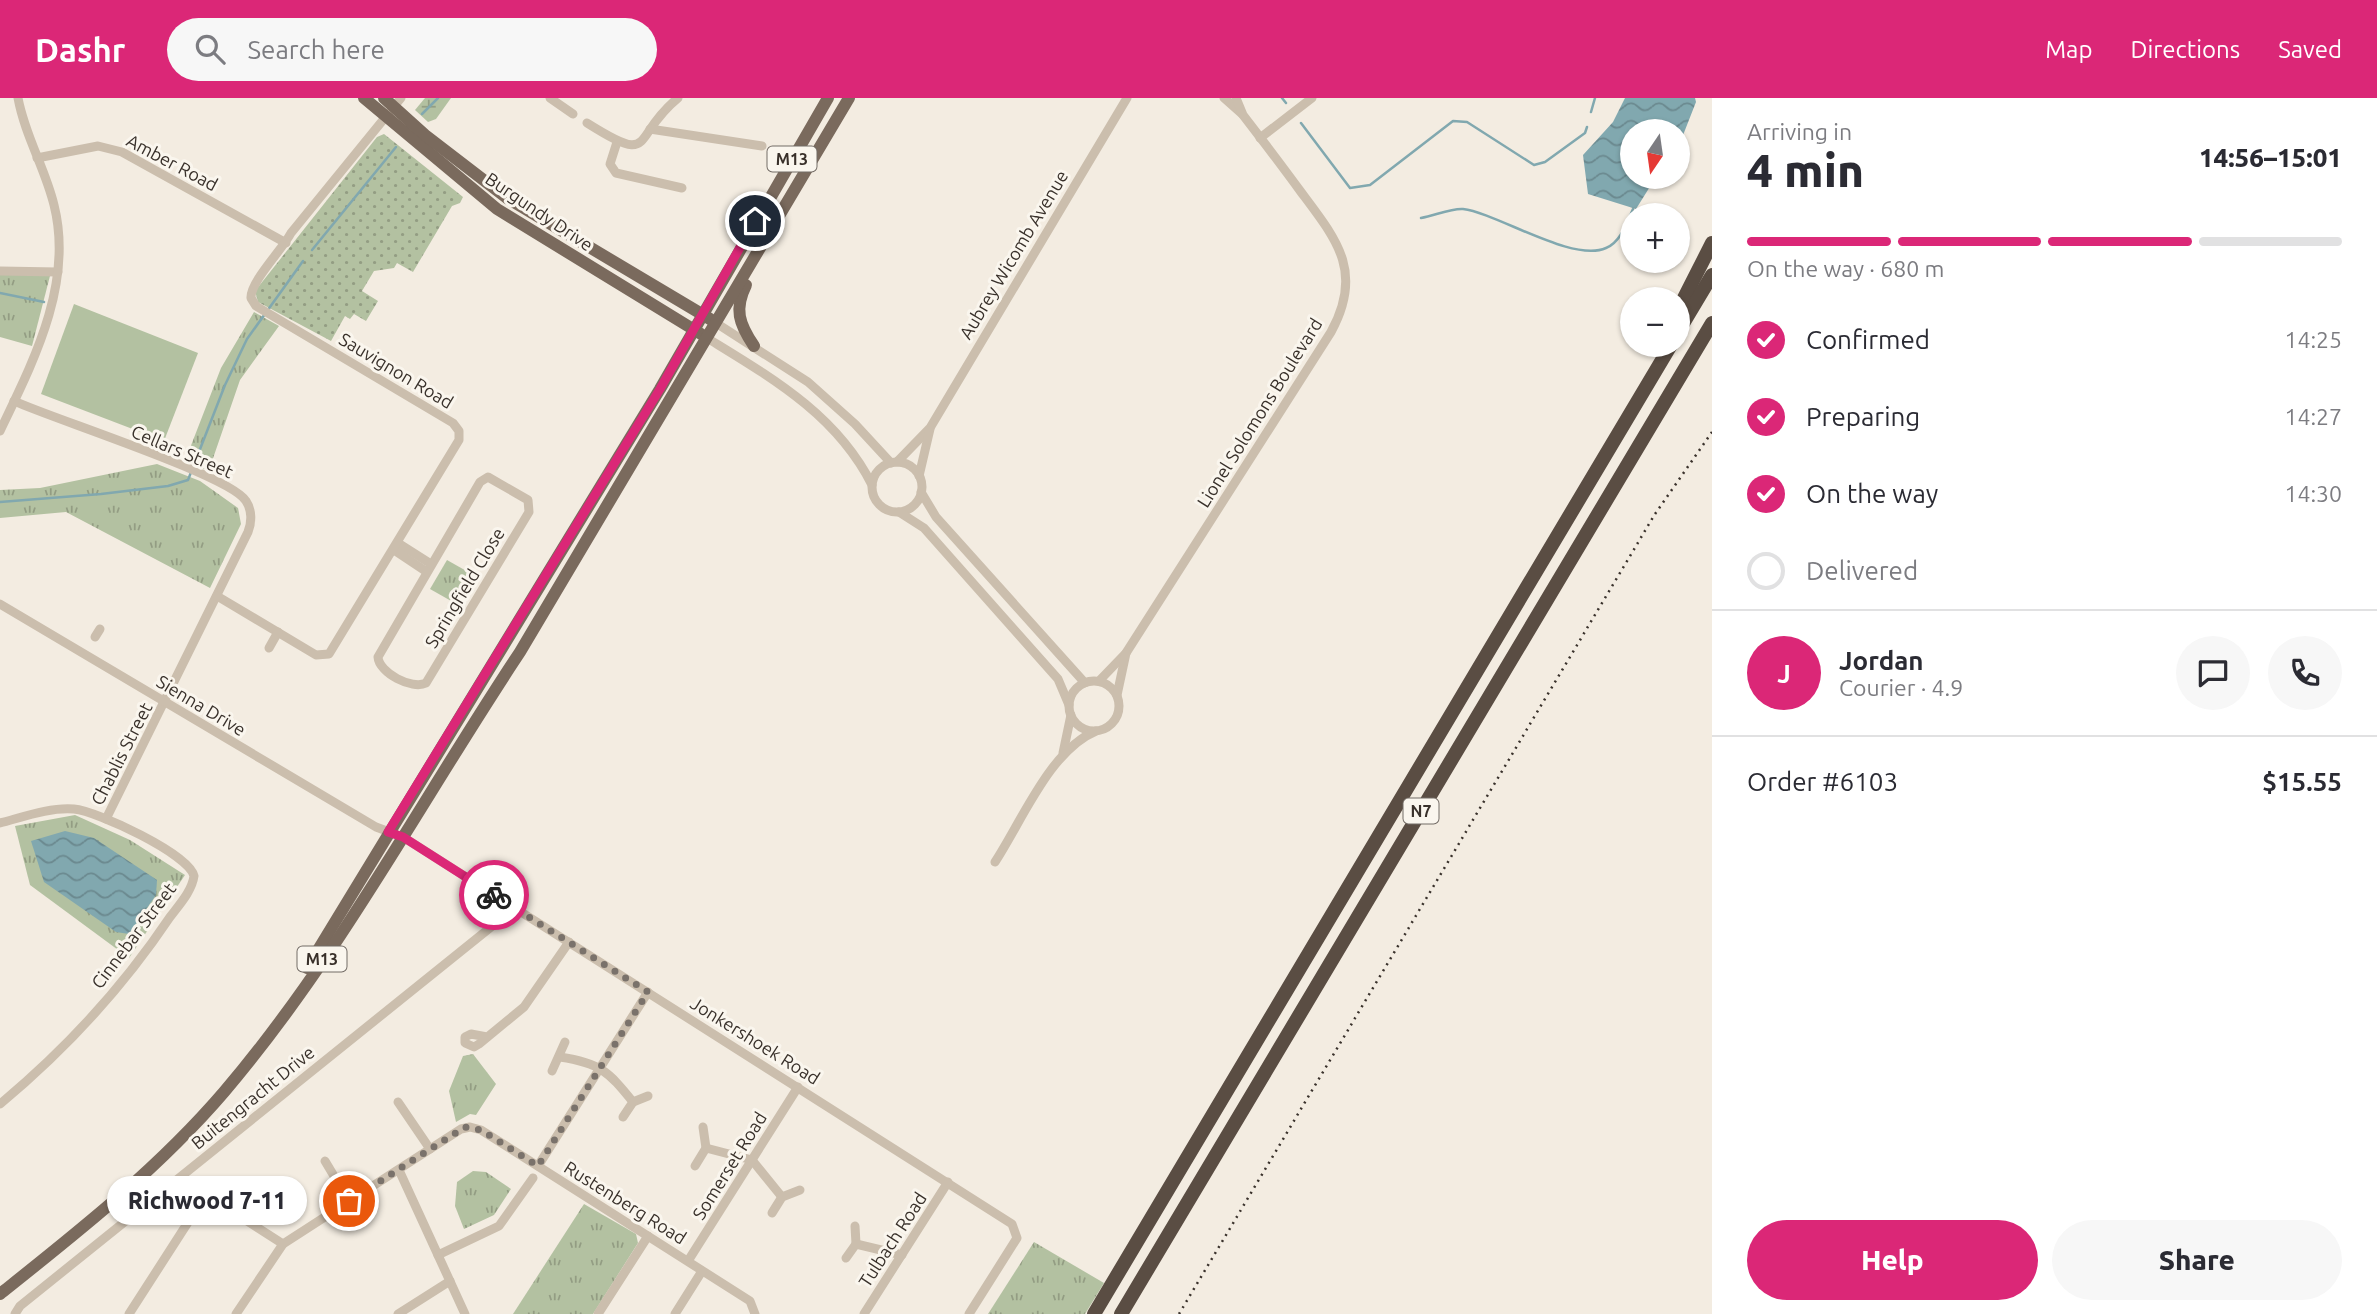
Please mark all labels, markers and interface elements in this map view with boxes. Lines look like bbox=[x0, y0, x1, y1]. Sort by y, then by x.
search box bbox=[167, 18, 657, 81]
icon: search bbox=[191, 30, 229, 68]
text: Dashr bbox=[35, 31, 125, 68]
text: Search here bbox=[247, 35, 385, 64]
text: Map bbox=[2045, 36, 2092, 63]
text: Directions bbox=[2130, 36, 2240, 63]
text: Saved bbox=[2278, 36, 2342, 63]
north arrow bbox=[1620, 119, 1690, 189]
map controls bbox=[1620, 119, 1690, 357]
text: Arriving in bbox=[1747, 119, 1852, 144]
street label: Amber Road bbox=[124, 130, 221, 194]
text: 14:56–15:01 bbox=[2199, 143, 2342, 172]
text: 4 min bbox=[1747, 144, 1864, 196]
road number: M13 bbox=[768, 146, 816, 172]
street label: Aubrey Wicomb Avenue bbox=[955, 167, 1071, 342]
street label: Burgundy Drive bbox=[482, 168, 597, 254]
pin bbox=[725, 191, 785, 251]
icon: home bbox=[736, 202, 774, 240]
button: + bbox=[1620, 203, 1690, 273]
text: On the way · 680 m bbox=[1747, 256, 1944, 281]
button: − bbox=[1620, 287, 1690, 357]
street label: Lionel Solomons Boulevard bbox=[1193, 314, 1326, 511]
icon: check bbox=[1747, 321, 1785, 359]
text: Confirmed bbox=[1806, 325, 1930, 354]
text: 14:25 bbox=[2284, 327, 2342, 352]
street label: Sauvignon Road bbox=[336, 328, 457, 412]
icon: check bbox=[1747, 398, 1785, 436]
text: Preparing bbox=[1806, 402, 1920, 431]
text: 14:27 bbox=[2284, 404, 2342, 429]
street label: Cellars Street bbox=[128, 421, 236, 482]
icon: check bbox=[1747, 475, 1785, 513]
text: On the way bbox=[1806, 479, 1938, 508]
text: 14:30 bbox=[2284, 481, 2342, 506]
street label: Springfield Close bbox=[420, 524, 508, 651]
text: Delivered bbox=[1806, 556, 1918, 585]
button: chat bbox=[2176, 636, 2250, 710]
button: phone bbox=[2268, 636, 2342, 710]
text: Jordan bbox=[1839, 646, 1924, 675]
text: J bbox=[1777, 659, 1791, 688]
street label: Sienna Drive bbox=[153, 671, 250, 740]
text: Courier · 4.9 bbox=[1839, 675, 1963, 700]
street label: Chablis Street bbox=[87, 699, 156, 808]
text: Order #6103 bbox=[1747, 767, 1898, 796]
text: $15.55 bbox=[2262, 767, 2342, 796]
road number: N7 bbox=[1404, 798, 1438, 824]
courier bbox=[459, 860, 529, 930]
icon: bike bbox=[475, 876, 513, 914]
street label: Cinnebar Street bbox=[87, 879, 179, 992]
road number: M13 bbox=[298, 946, 346, 972]
street label: Jonkershoek Road bbox=[687, 992, 824, 1088]
street label: Buitengracht Drive bbox=[187, 1042, 318, 1153]
street label: Somerset Road bbox=[688, 1108, 770, 1223]
street label: Rustenberg Road bbox=[561, 1157, 690, 1248]
pin bbox=[319, 1171, 379, 1231]
callout: Richwood 7-11 bbox=[107, 1176, 307, 1226]
icon: bag bbox=[330, 1182, 368, 1220]
text: Richwood 7-11 bbox=[128, 1188, 286, 1213]
street label: Tulbach Road bbox=[854, 1188, 930, 1290]
button: Help bbox=[1747, 1220, 2038, 1300]
button: Share bbox=[2052, 1220, 2342, 1300]

